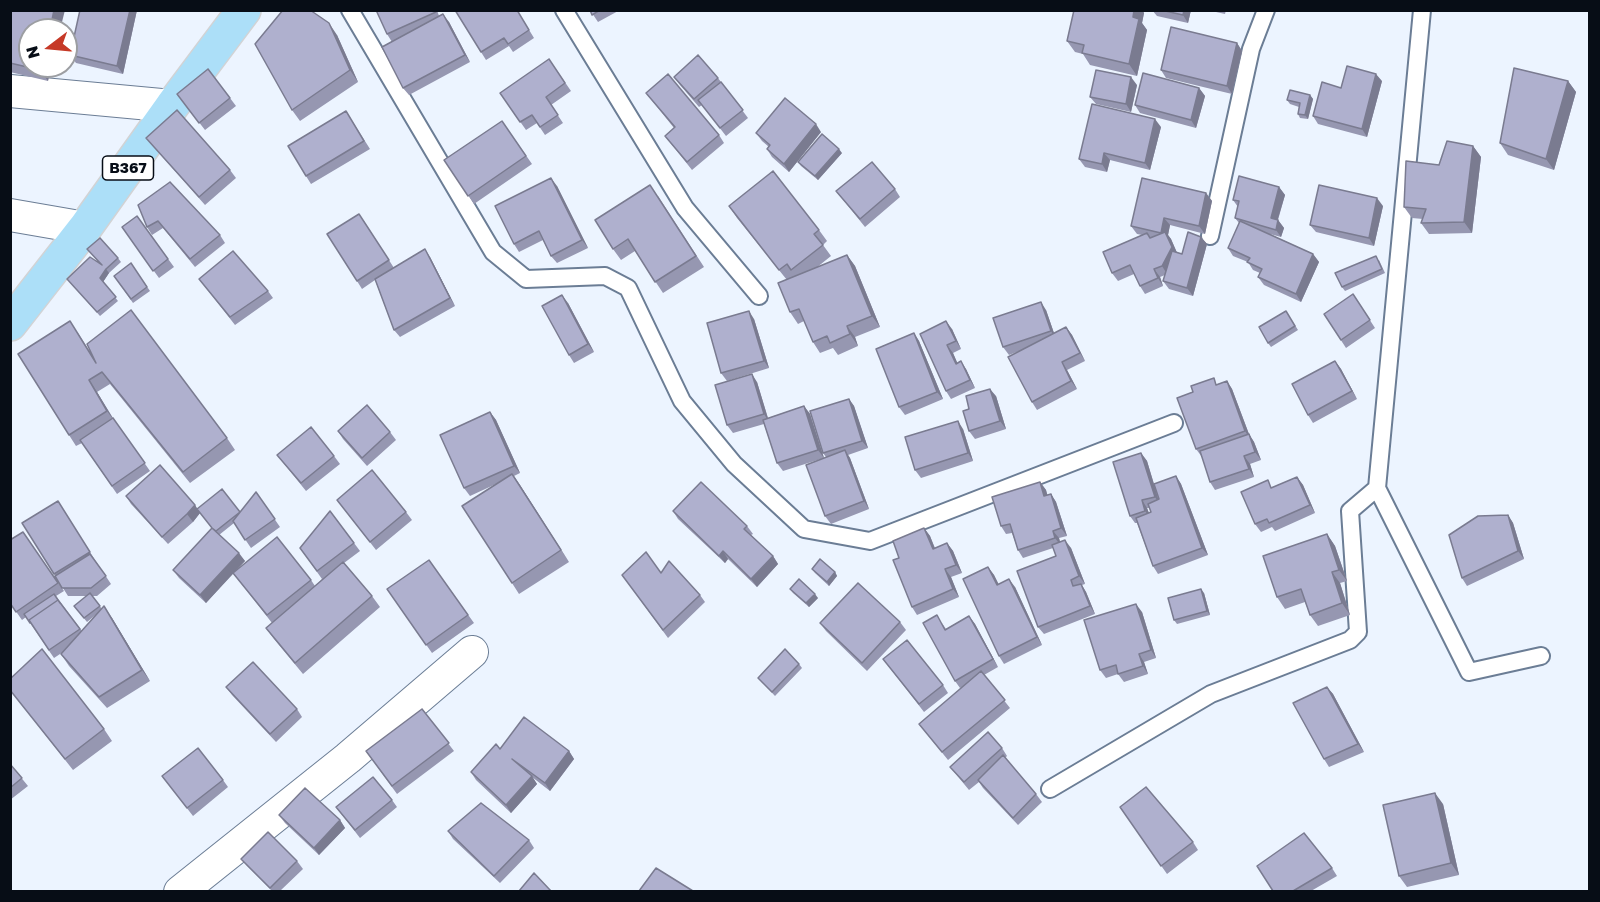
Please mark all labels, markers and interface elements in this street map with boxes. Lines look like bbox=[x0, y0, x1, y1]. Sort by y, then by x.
north arrow bbox=[18, 18, 78, 78]
text: N bbox=[21, 44, 44, 61]
road number: B367 bbox=[102, 156, 154, 180]

